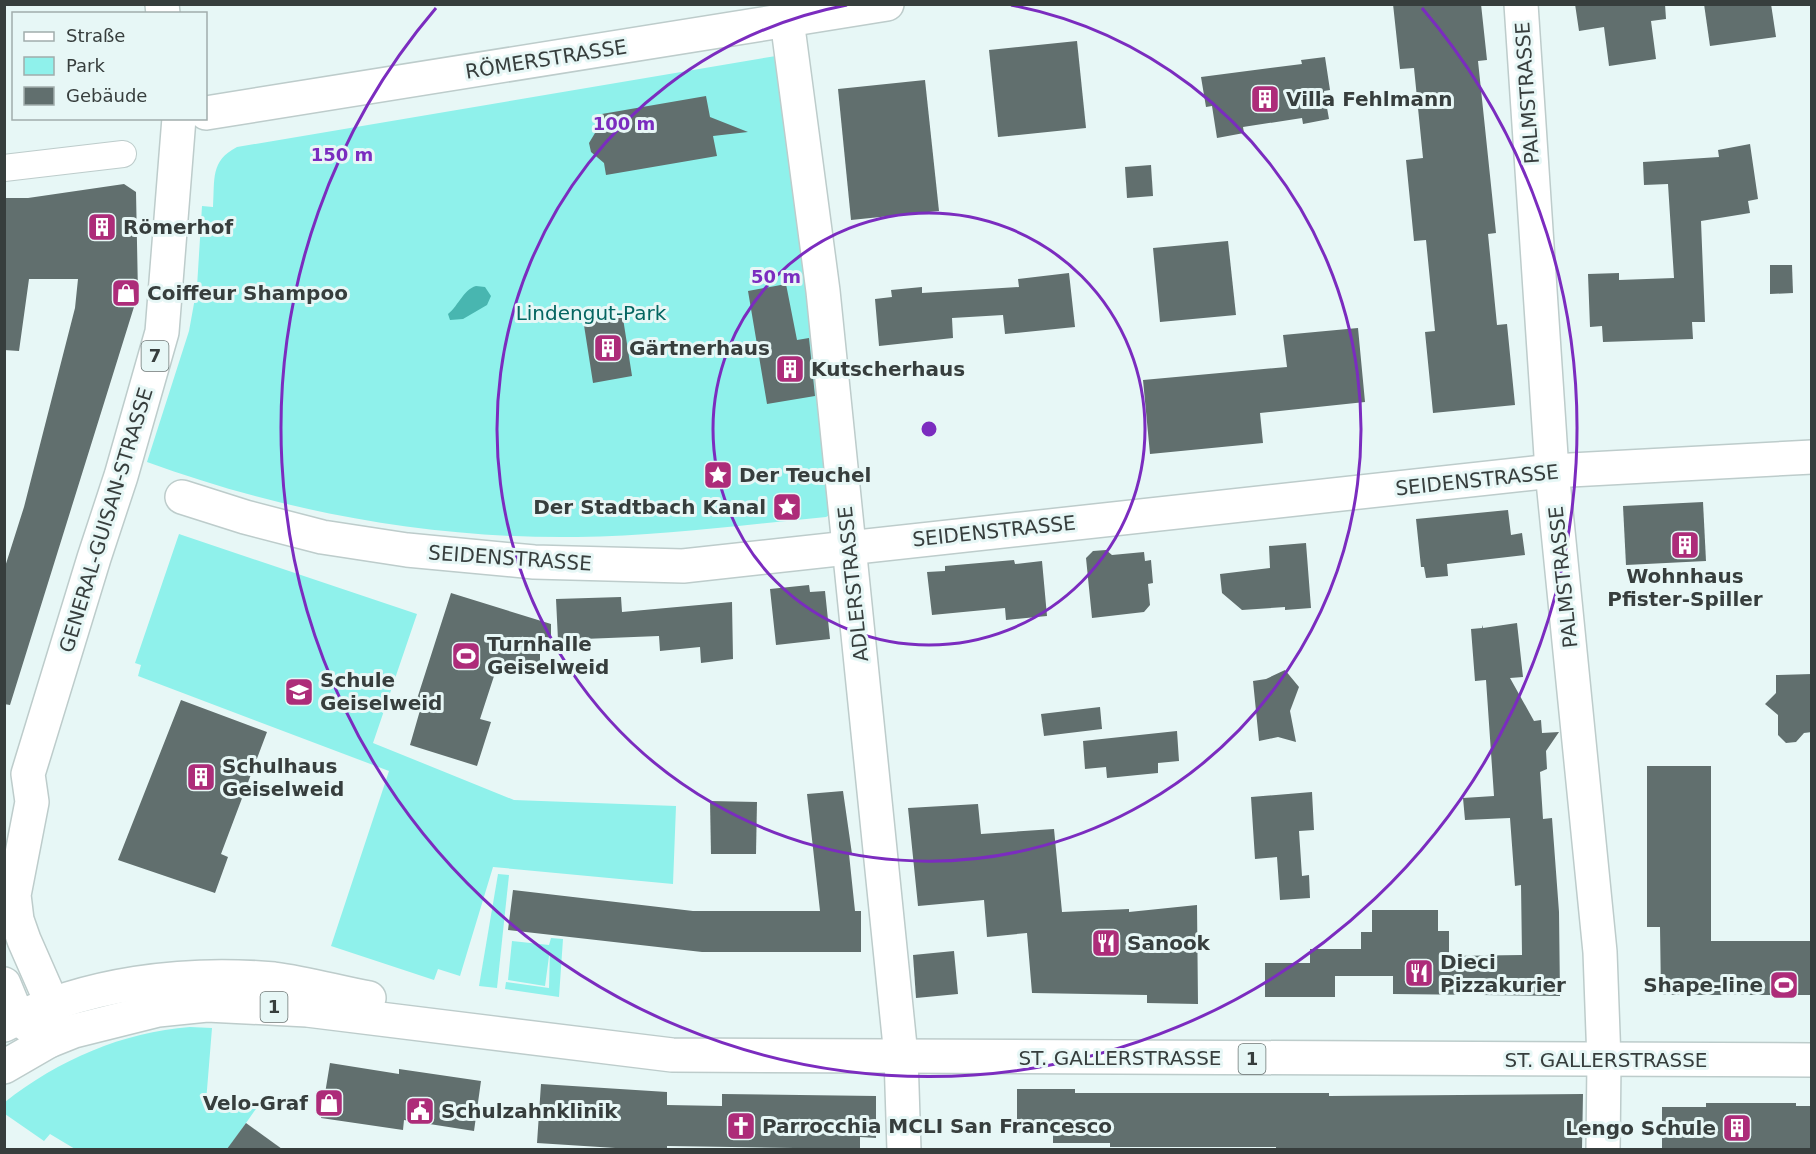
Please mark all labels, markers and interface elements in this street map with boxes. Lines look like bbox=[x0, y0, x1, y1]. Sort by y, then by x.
legend bbox=[12, 12, 207, 120]
street label: PALMSTRASSE bbox=[1510, 21, 1544, 165]
text: Straße bbox=[66, 25, 125, 46]
street label: RÖMERSTRASSE bbox=[464, 34, 628, 84]
text: Park bbox=[66, 55, 105, 76]
building icon: Villa Fehlmann bbox=[1249, 83, 1281, 115]
text: Gebäude bbox=[66, 85, 147, 106]
place label: Villa Fehlmann bbox=[1286, 87, 1452, 111]
text: 100 m bbox=[593, 113, 655, 134]
text: 150 m bbox=[311, 144, 373, 165]
building icon: Römerhof bbox=[86, 211, 118, 243]
place label: Römerhof bbox=[123, 215, 233, 239]
text: 50 m bbox=[751, 266, 801, 287]
shop icon: Coiffeur Shampoo bbox=[110, 277, 142, 309]
place label: Coiffeur Shampoo bbox=[147, 281, 348, 305]
park label: Lindengut-Park bbox=[516, 301, 667, 325]
building icon: Gärtnerhaus bbox=[592, 332, 624, 364]
place label: Gärtnerhaus bbox=[629, 336, 770, 360]
road number: 7 bbox=[142, 341, 168, 371]
building icon: Kutscherhaus bbox=[774, 353, 806, 385]
place label: Kutscherhaus bbox=[811, 357, 965, 381]
street label: GENERAL-GUISAN-STRASSE bbox=[54, 385, 158, 655]
centre of rings bbox=[919, 419, 939, 439]
place icon: Der Teuchel bbox=[702, 459, 734, 491]
street label: SEIDENSTRASSE bbox=[1394, 459, 1560, 501]
place label: Der Teuchel bbox=[739, 463, 871, 487]
place icon: Der Stadtbach Kanal bbox=[771, 491, 803, 523]
place label: Der Stadtbach Kanal bbox=[533, 495, 766, 519]
street label: ADLERSTRASSE bbox=[833, 505, 873, 663]
street label: PALMSTRASSE bbox=[1544, 505, 1582, 649]
street label: SEIDENSTRASSE bbox=[911, 510, 1077, 552]
building icon: Wohnhaus Pfister-Spiller bbox=[1669, 529, 1701, 561]
street label: SEIDENSTRASSE bbox=[427, 540, 593, 576]
place label: Wohnhaus Pfister-Spiller bbox=[1607, 564, 1763, 611]
place label: Turnhalle Geiselweid bbox=[487, 632, 609, 679]
sports icon: Turnhalle Geiselweid bbox=[450, 640, 482, 672]
place label: Schule Geiselweid bbox=[320, 668, 442, 715]
school or university icon: Schule Geiselweid bbox=[283, 676, 315, 708]
place label: Schulhaus Geiselweid bbox=[222, 754, 344, 801]
building icon: Schulhaus Geiselweid bbox=[185, 761, 217, 793]
restaurant icon: Sanook bbox=[1090, 927, 1122, 959]
place label: Sanook bbox=[1127, 931, 1211, 955]
place label: Dieci Pizzakurier bbox=[1440, 950, 1566, 997]
restaurant icon: Dieci Pizzakurier bbox=[1403, 957, 1435, 989]
sports icon: Shape-line bbox=[1768, 969, 1800, 1001]
place label: Shape-line bbox=[1643, 973, 1763, 997]
road number: 1 bbox=[260, 992, 288, 1022]
road number: 1 bbox=[1238, 1044, 1266, 1074]
street label: ST. GALLERSTRASSE bbox=[1019, 1046, 1221, 1070]
street label: ST. GALLERSTRASSE bbox=[1505, 1048, 1707, 1072]
shop icon: Velo-Graf bbox=[313, 1087, 345, 1119]
place label: Velo-Graf bbox=[203, 1091, 308, 1115]
public building icon: Schulzahnklinik bbox=[404, 1095, 436, 1127]
place label: Schulzahnklinik bbox=[441, 1099, 618, 1123]
church icon: Parrocchia MCLI San Francesco bbox=[725, 1110, 757, 1142]
building icon: Lengo Schule bbox=[1721, 1112, 1753, 1144]
place label: Parrocchia MCLI San Francesco bbox=[762, 1114, 1112, 1138]
place label: Lengo Schule bbox=[1565, 1116, 1716, 1140]

